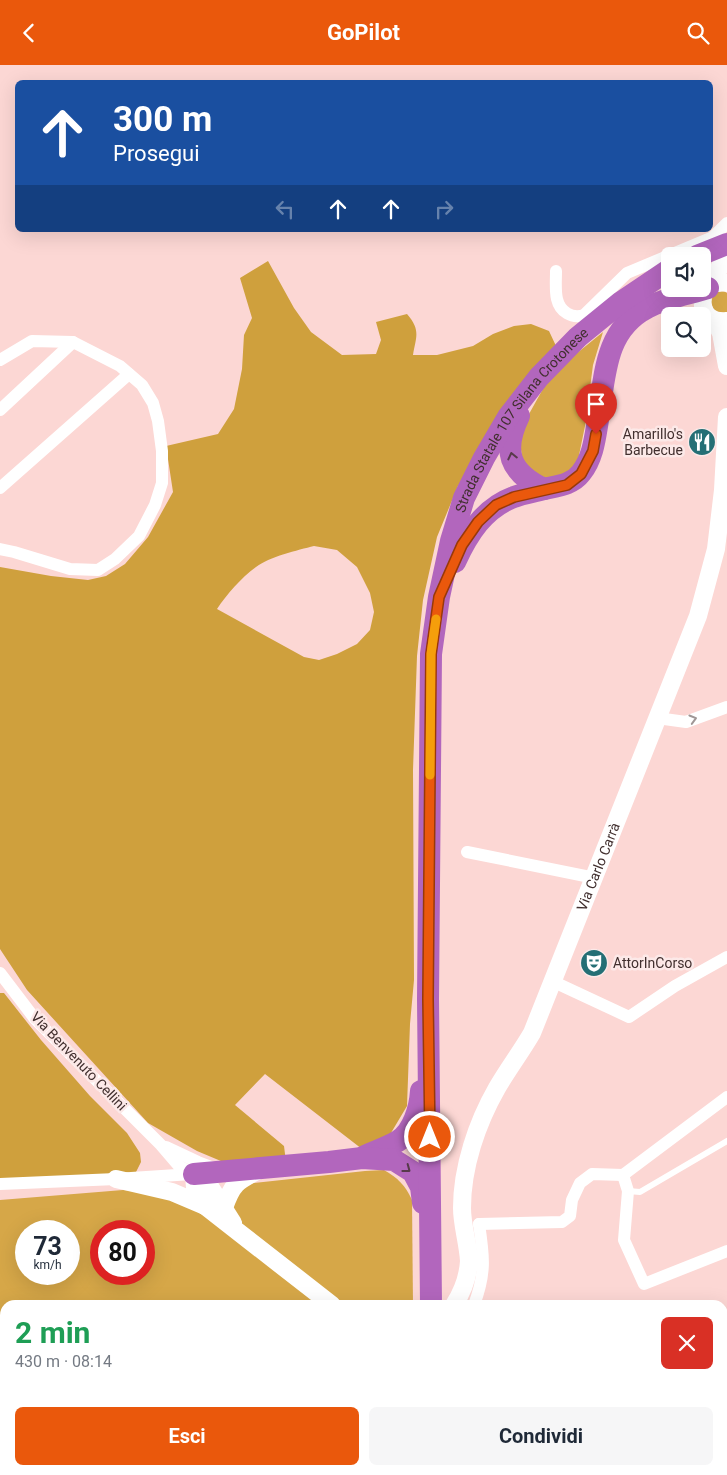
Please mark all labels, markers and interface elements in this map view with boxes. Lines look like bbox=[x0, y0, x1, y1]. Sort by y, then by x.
icon: back bbox=[15, 19, 43, 47]
icon: search bbox=[684, 19, 712, 47]
text: GoPilot bbox=[327, 20, 400, 45]
text: 300 m bbox=[113, 99, 212, 140]
icon: ahead bbox=[30, 100, 95, 165]
text: Prosegui bbox=[113, 141, 200, 166]
icon: left bbox=[271, 195, 299, 223]
icon: ahead bbox=[324, 195, 352, 223]
icon: ahead bbox=[377, 195, 405, 223]
icon: right bbox=[430, 195, 458, 223]
map controls bbox=[661, 247, 711, 357]
button: sound bbox=[661, 247, 711, 297]
button: search bbox=[661, 307, 711, 357]
street label: Strada Statale 107 Silana Crotonese bbox=[452, 324, 591, 514]
pin bbox=[575, 383, 617, 434]
icon: arrive bbox=[582, 390, 610, 418]
place label: Amarillo's Barbecue bbox=[623, 426, 683, 458]
restaurant icon: Amarillo's Barbecue bbox=[687, 427, 717, 457]
one-way arrow bbox=[507, 451, 518, 460]
one-way arrow bbox=[688, 715, 697, 725]
street label: Via Carlo Carrà bbox=[573, 820, 623, 913]
theatre icon: AttorInCorso bbox=[579, 948, 609, 978]
place label: AttorInCorso bbox=[613, 955, 692, 971]
street label: Via Benvenuto Cellini bbox=[28, 1008, 130, 1114]
position arrow bbox=[403, 1110, 455, 1162]
one-way arrow bbox=[402, 1163, 411, 1172]
speed limit sign: 80 bbox=[90, 1220, 155, 1285]
text: 73 bbox=[33, 1232, 62, 1261]
text: km/h bbox=[33, 1258, 62, 1272]
text: 2 min bbox=[15, 1315, 90, 1350]
button: close bbox=[661, 1317, 713, 1369]
text: 430 m · 08:14 bbox=[15, 1352, 112, 1371]
button: Esci bbox=[15, 1407, 359, 1465]
button: Condividi bbox=[369, 1407, 713, 1465]

